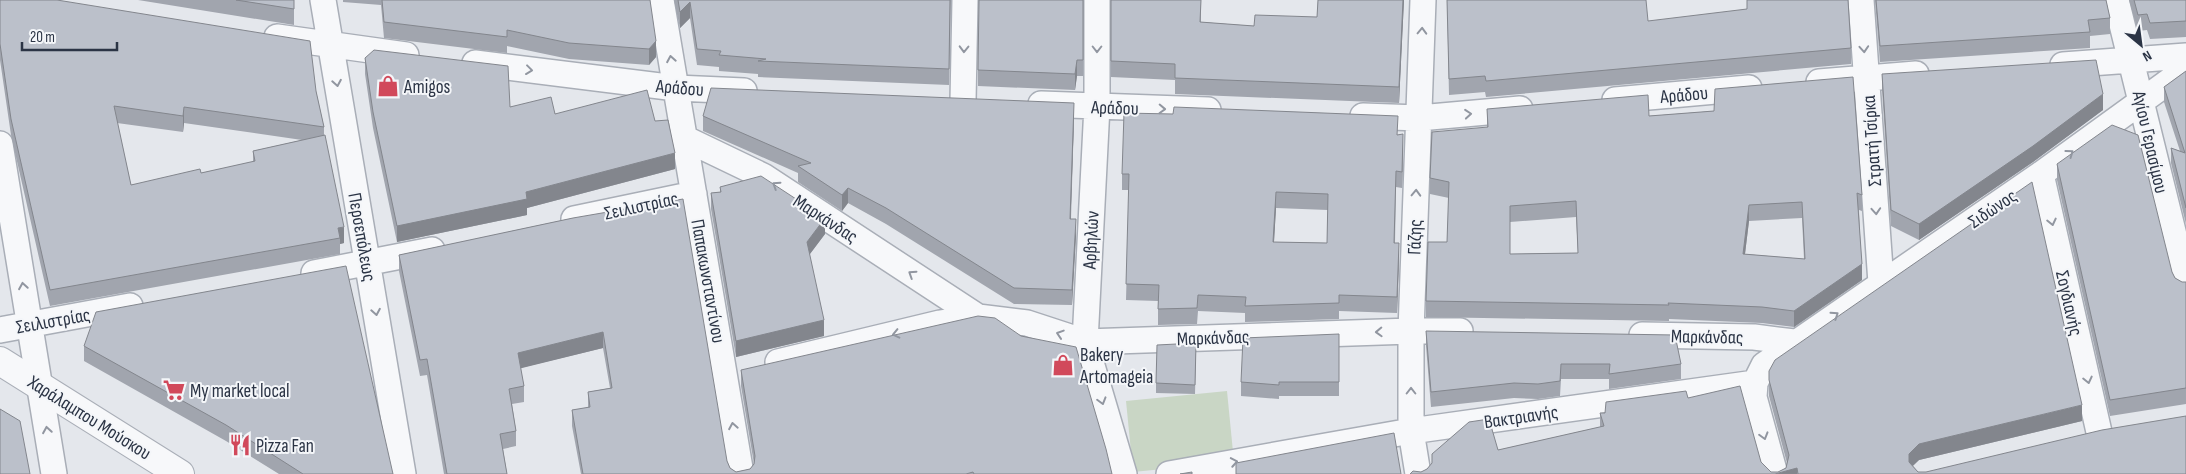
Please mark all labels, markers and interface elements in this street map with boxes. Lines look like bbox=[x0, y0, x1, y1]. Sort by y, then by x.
scale bar bbox=[22, 20, 118, 52]
north arrow bbox=[2116, 20, 2166, 70]
one-way arrow bbox=[1416, 27, 1427, 35]
text: 20 m bbox=[30, 28, 55, 47]
one-way arrow bbox=[959, 45, 969, 53]
one-way arrow bbox=[1092, 45, 1102, 53]
one-way arrow bbox=[1859, 45, 1870, 53]
text: N bbox=[2140, 47, 2154, 65]
one-way arrow bbox=[667, 54, 677, 63]
one-way arrow bbox=[525, 64, 533, 75]
shop icon: Amigos bbox=[375, 73, 401, 99]
street label: Αράδου bbox=[654, 75, 705, 102]
place label: Amigos bbox=[403, 76, 451, 99]
one-way arrow bbox=[332, 78, 342, 87]
street label: Αράδου bbox=[1658, 82, 1709, 109]
street label: Αγίου Γερασίμου bbox=[2126, 88, 2172, 196]
street label: Στρατή Τσίρκα bbox=[1858, 95, 1887, 187]
street label: Αράδου bbox=[1090, 96, 1139, 121]
one-way arrow bbox=[1158, 103, 1166, 114]
one-way arrow bbox=[1464, 109, 1472, 120]
one-way arrow bbox=[2064, 151, 2073, 159]
one-way arrow bbox=[773, 182, 782, 191]
street label: Σιδώνος bbox=[1964, 185, 2022, 234]
street label: Σειλιστρίας bbox=[602, 187, 680, 226]
one-way arrow bbox=[1411, 189, 1421, 197]
street label: Μαρκάνδας bbox=[789, 190, 862, 249]
street label: Περσεπόλεως bbox=[342, 191, 381, 283]
one-way arrow bbox=[1871, 207, 1882, 215]
street label: Αρβηλών bbox=[1078, 210, 1105, 271]
one-way arrow bbox=[2046, 217, 2057, 226]
street label: Παπακωνσταντίνου bbox=[685, 218, 730, 345]
street label: Γάζης bbox=[1403, 219, 1428, 255]
street label: Σογδιανής bbox=[2050, 268, 2087, 338]
one-way arrow bbox=[909, 271, 918, 281]
one-way arrow bbox=[19, 282, 29, 291]
street label: Σειλιστρίας bbox=[14, 304, 92, 339]
one-way arrow bbox=[370, 308, 381, 316]
one-way arrow bbox=[1829, 312, 1838, 321]
street label: Μαρκάνδας bbox=[1671, 325, 1743, 350]
street label: Μαρκάνδας bbox=[1176, 326, 1250, 351]
one-way arrow bbox=[1374, 326, 1382, 337]
one-way arrow bbox=[891, 328, 900, 339]
one-way arrow bbox=[1056, 329, 1065, 339]
place label: Bakery Artomageia bbox=[1079, 344, 1153, 389]
shop icon: Bakery Artomageia bbox=[1050, 352, 1076, 378]
street label: Χαράλαμπου Μούσκου bbox=[22, 371, 155, 465]
one-way arrow bbox=[2082, 376, 2092, 385]
supermarket icon: My market local bbox=[161, 377, 187, 403]
place label: My market local bbox=[190, 380, 290, 403]
one-way arrow bbox=[1406, 387, 1416, 394]
one-way arrow bbox=[1097, 396, 1107, 405]
street label: Βακτριανής bbox=[1483, 401, 1560, 434]
one-way arrow bbox=[729, 422, 739, 430]
one-way arrow bbox=[42, 426, 53, 434]
one-way arrow bbox=[1759, 431, 1769, 439]
restaurant icon: Pizza Fan bbox=[227, 432, 253, 458]
place label: Pizza Fan bbox=[256, 435, 314, 458]
one-way arrow bbox=[1230, 458, 1239, 468]

